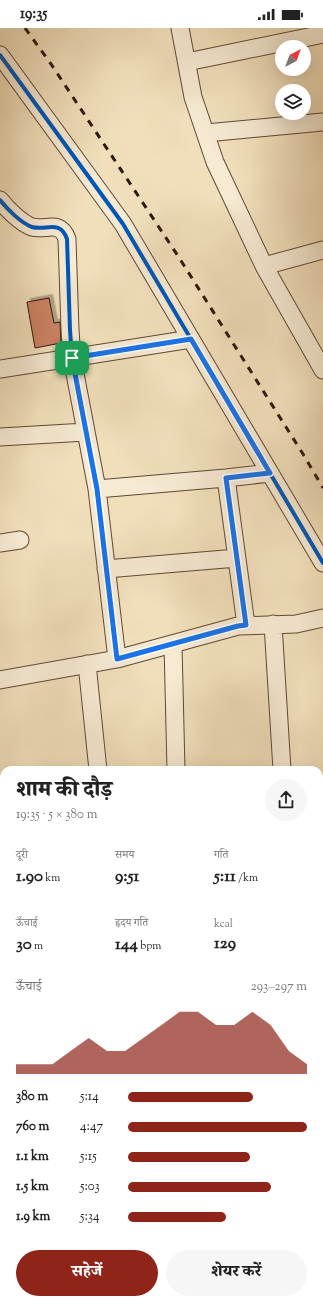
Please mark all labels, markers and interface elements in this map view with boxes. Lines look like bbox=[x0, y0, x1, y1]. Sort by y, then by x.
text: 19:35 bbox=[20, 4, 47, 25]
north arrow bbox=[275, 40, 311, 76]
map controls bbox=[275, 40, 311, 120]
button: layers bbox=[275, 84, 311, 120]
pin bbox=[55, 341, 89, 375]
icon: arrive bbox=[61, 347, 83, 369]
text: शाम की दौड़ bbox=[16, 775, 112, 807]
button: share bbox=[265, 779, 307, 821]
text: 19:35 · 5 × 380 m bbox=[16, 806, 97, 824]
text: दूरी bbox=[16, 847, 28, 863]
text: समय bbox=[115, 847, 134, 863]
text: गति bbox=[214, 847, 228, 863]
text: 1.90 bbox=[16, 865, 43, 889]
text: 9:51 bbox=[115, 865, 139, 889]
text: 5:11 bbox=[214, 865, 236, 889]
text: km bbox=[43, 870, 60, 886]
text: /km bbox=[236, 870, 258, 886]
text: ऊँचाई bbox=[16, 915, 38, 931]
text: हृदय गति bbox=[115, 915, 148, 931]
text: kcal bbox=[214, 916, 233, 932]
text: 129 bbox=[214, 932, 236, 956]
text: 30 bbox=[16, 933, 32, 957]
text: 144 bbox=[115, 933, 138, 957]
text: m bbox=[32, 938, 43, 954]
text: bpm bbox=[138, 938, 161, 954]
text: ऊँचाई bbox=[16, 978, 42, 996]
text: 293–297 m bbox=[251, 978, 307, 996]
text: 380 m bbox=[16, 1088, 48, 1106]
text: 5:14 bbox=[80, 1088, 99, 1106]
text: 760 m bbox=[16, 1118, 49, 1136]
text: 4:47 bbox=[80, 1118, 103, 1136]
text: 1.1 km bbox=[16, 1148, 49, 1166]
text: 5:15 bbox=[80, 1148, 97, 1166]
text: 1.5 km bbox=[16, 1178, 49, 1196]
text: 5:03 bbox=[80, 1178, 100, 1196]
text: 1.9 km bbox=[16, 1208, 50, 1226]
text: 5:34 bbox=[80, 1208, 100, 1226]
button: सहेजें bbox=[16, 1250, 158, 1296]
button: शेयर करें bbox=[166, 1250, 307, 1296]

